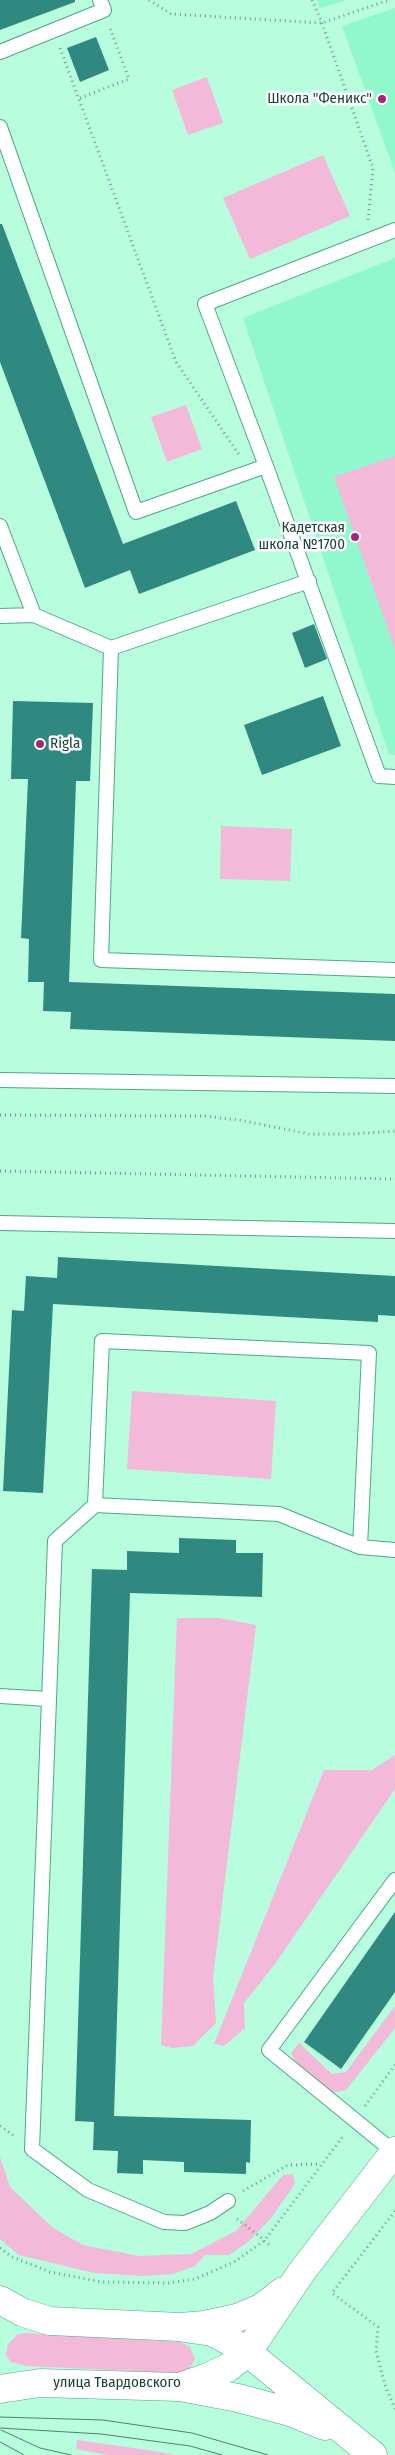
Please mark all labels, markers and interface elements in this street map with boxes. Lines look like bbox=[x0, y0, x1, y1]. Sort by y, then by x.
place label: Школа "Феникс" bbox=[267, 90, 372, 108]
marker: Школа "Феникс" bbox=[376, 93, 388, 105]
place label: Кадетская школа №1700 bbox=[259, 519, 345, 554]
marker: Кадетская школа №1700 bbox=[349, 531, 361, 543]
place label: Rigla bbox=[50, 735, 80, 753]
marker: Rigla bbox=[34, 738, 46, 750]
street label: улица Твардовского bbox=[53, 2374, 181, 2392]

